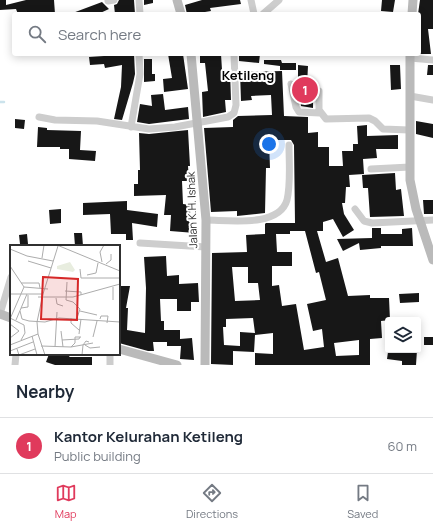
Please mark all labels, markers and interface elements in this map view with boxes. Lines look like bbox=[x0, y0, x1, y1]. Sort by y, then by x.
search box bbox=[12, 12, 421, 56]
icon: search bbox=[26, 23, 48, 45]
text: Search here bbox=[58, 24, 141, 45]
district label: Ketileng bbox=[222, 66, 274, 84]
pin: 1 bbox=[292, 75, 318, 105]
your location bbox=[259, 134, 279, 154]
street label: Jalan K.H. Ishak bbox=[183, 171, 200, 249]
inset map bbox=[10, 245, 120, 355]
map controls bbox=[385, 317, 421, 353]
button: layers bbox=[385, 317, 421, 353]
text: Nearby bbox=[16, 380, 74, 403]
text: Kantor Kelurahan Ketileng bbox=[54, 426, 243, 447]
text: 1 bbox=[26, 437, 32, 455]
text: 60 m bbox=[387, 437, 417, 455]
text: Public building bbox=[54, 447, 141, 465]
tab: Map bbox=[55, 482, 77, 521]
tab: Directions bbox=[186, 482, 238, 521]
tab: Saved bbox=[347, 482, 378, 521]

